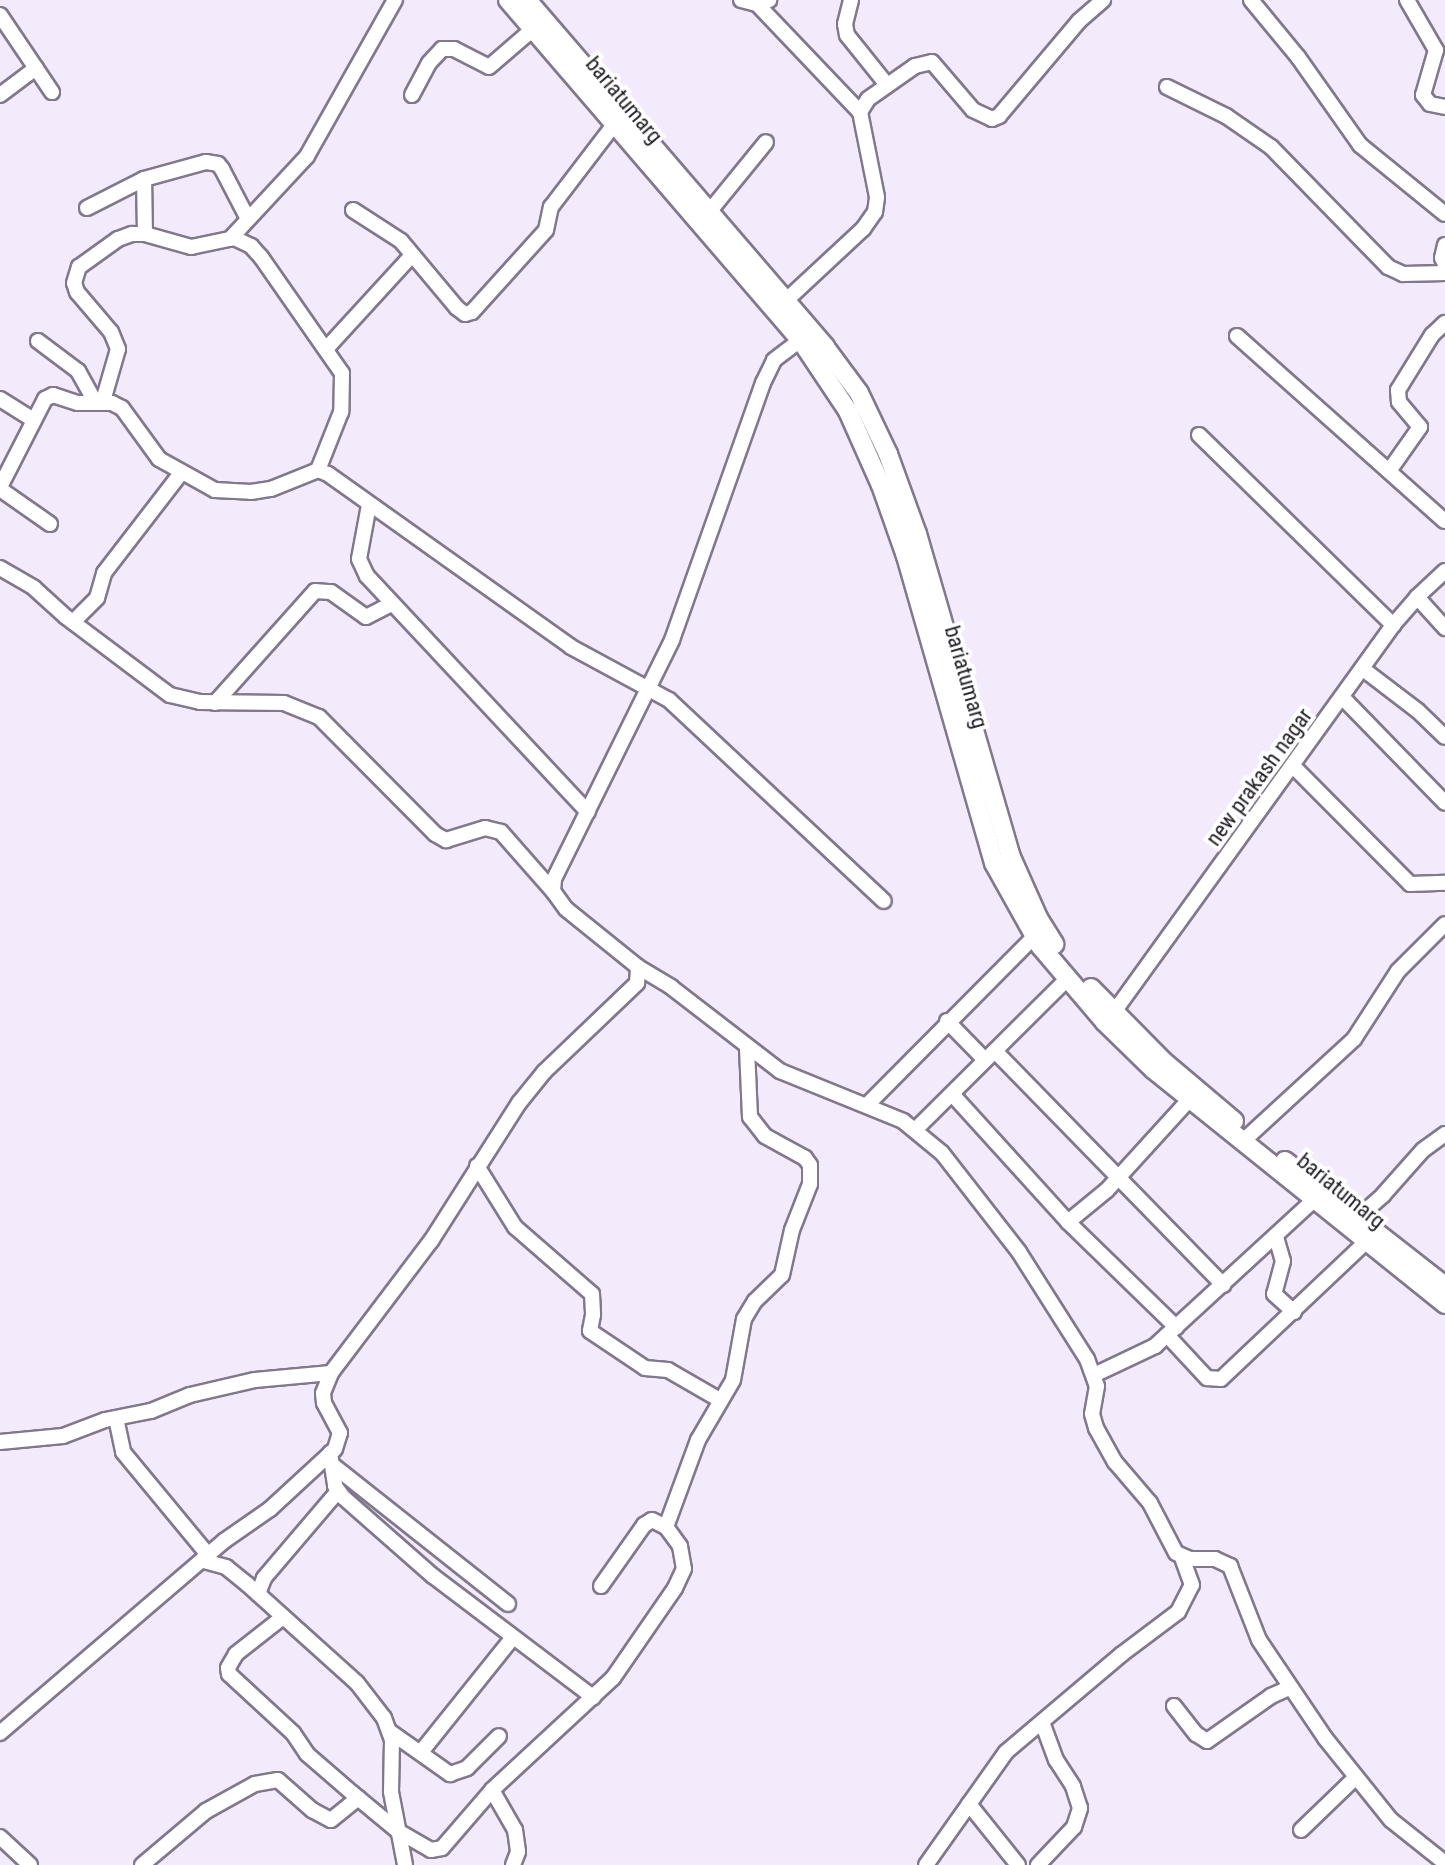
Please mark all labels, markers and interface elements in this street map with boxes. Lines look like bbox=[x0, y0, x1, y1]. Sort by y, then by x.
street label: bariatumarg bbox=[580, 51, 668, 149]
street label: bariatumarg bbox=[939, 623, 993, 731]
street label: new prakash nagar bbox=[1200, 703, 1318, 851]
street label: bariatumarg bbox=[1292, 1148, 1390, 1234]

